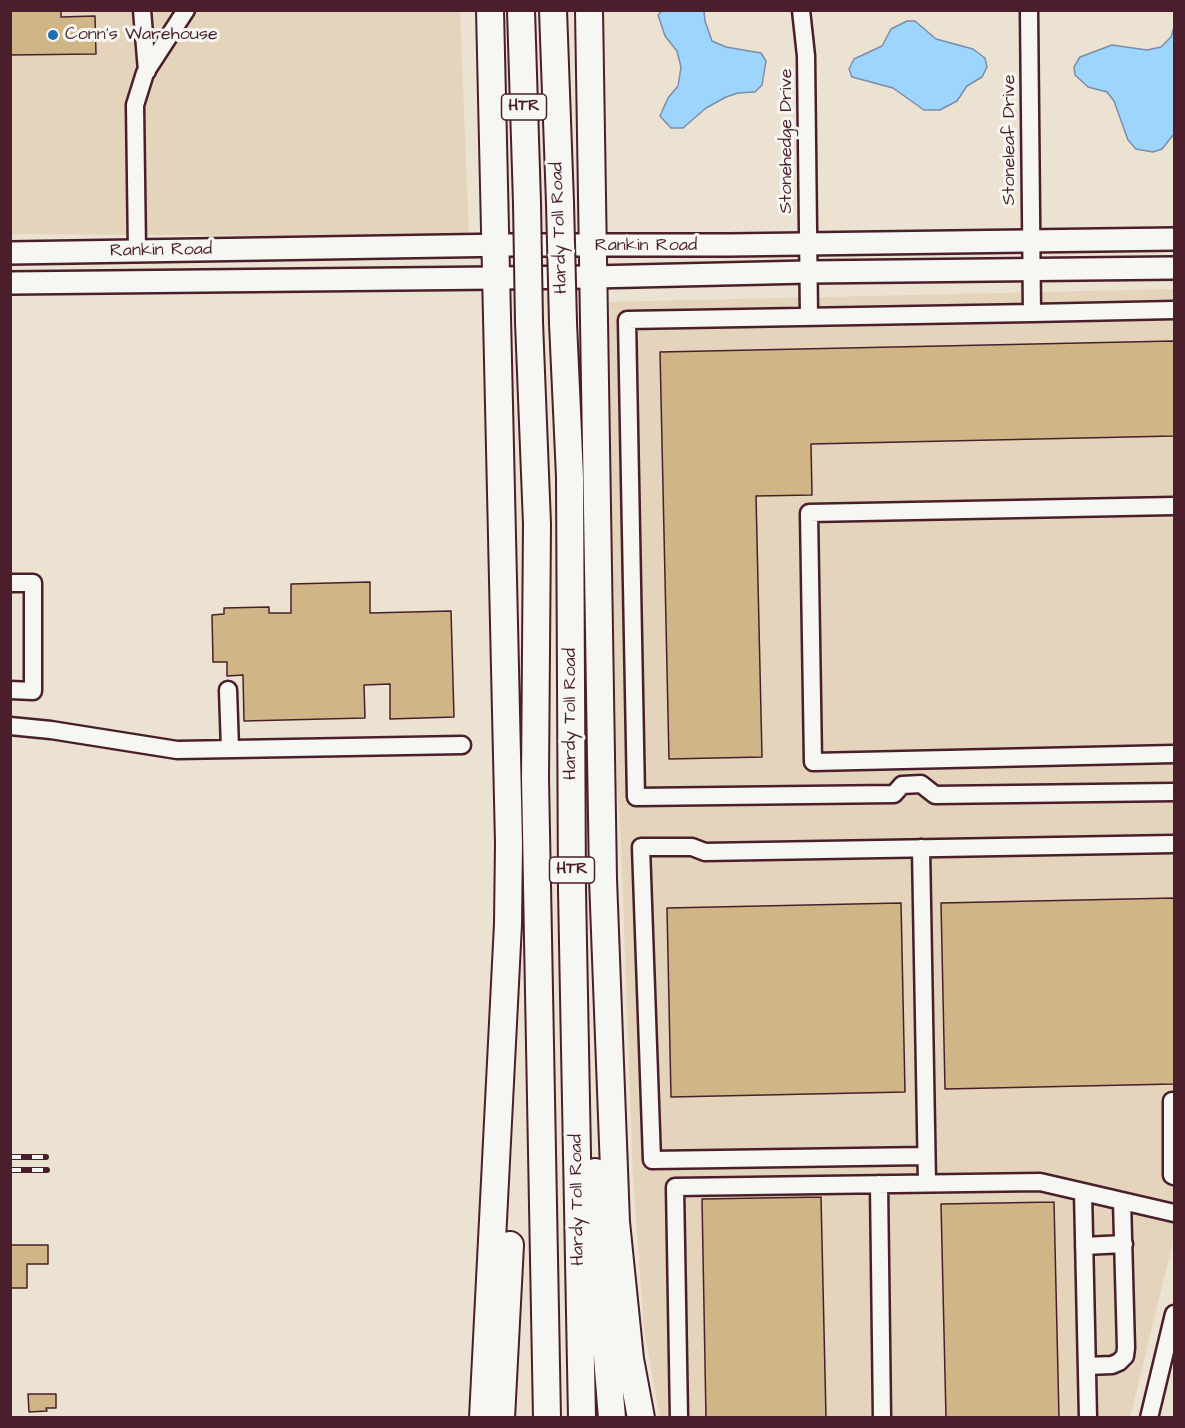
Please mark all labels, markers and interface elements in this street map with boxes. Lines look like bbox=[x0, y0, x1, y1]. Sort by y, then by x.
place label: Conn's Warehouse bbox=[65, 24, 218, 46]
marker: Conn's Warehouse bbox=[46, 28, 60, 42]
street label: Stonehedge Drive bbox=[776, 68, 798, 214]
street label: Stoneleaf Drive bbox=[999, 75, 1021, 205]
road number: HTR bbox=[502, 94, 546, 120]
street label: Hardy Toll Road bbox=[547, 162, 573, 294]
street label: Rankin Road bbox=[595, 235, 697, 257]
street label: Rankin Road bbox=[110, 239, 212, 263]
street label: Hardy Toll Road bbox=[560, 648, 582, 780]
road number: HTR bbox=[550, 857, 594, 883]
street label: Hardy Toll Road bbox=[566, 1134, 590, 1266]

